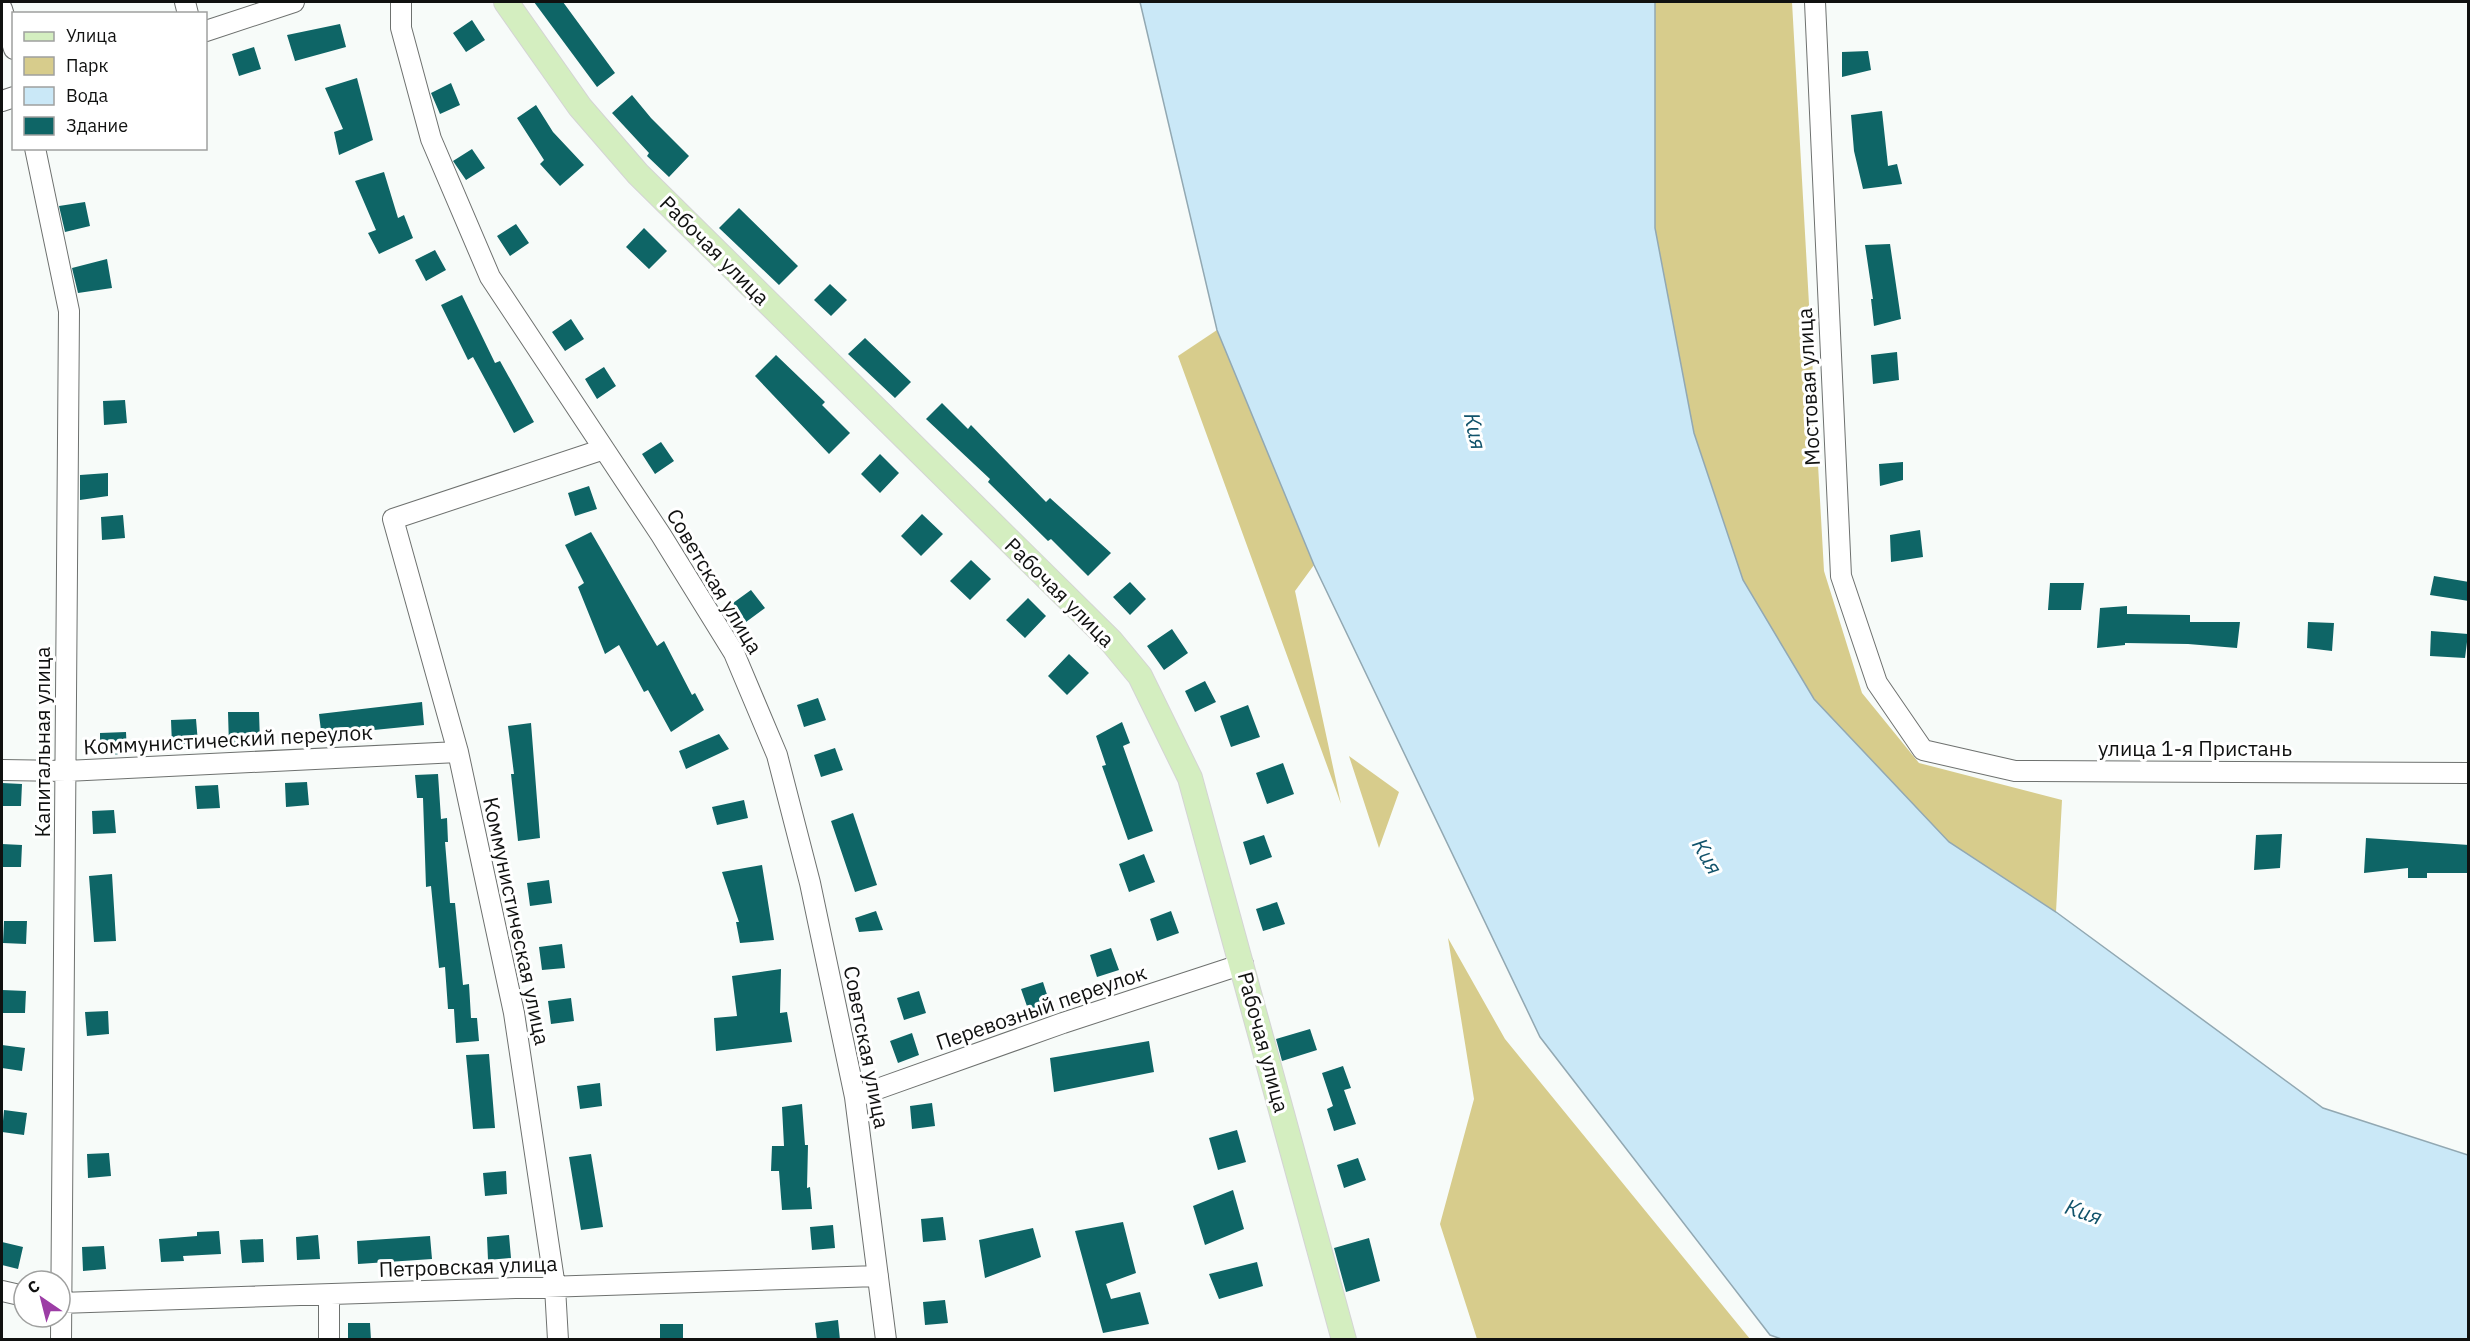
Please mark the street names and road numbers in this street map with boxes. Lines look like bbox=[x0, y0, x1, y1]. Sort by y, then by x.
street label: Рабочая улица bbox=[654, 189, 776, 311]
street label: Мостовая улица bbox=[1790, 307, 1826, 467]
street label: Советская улица bbox=[661, 503, 769, 659]
street label: Рабочая улица bbox=[999, 531, 1121, 653]
street label: Капитальная улица bbox=[28, 646, 56, 838]
street label: Коммунистический переулок bbox=[83, 717, 373, 761]
street label: улица 1-я Пристань bbox=[2098, 734, 2292, 762]
street label: Коммунистическая улица bbox=[477, 794, 557, 1048]
street label: Перевозный переулок bbox=[932, 958, 1150, 1056]
street label: Советская улица bbox=[838, 963, 896, 1131]
street label: Рабочая улица bbox=[1232, 969, 1296, 1115]
street label: Петровская улица bbox=[378, 1249, 558, 1283]

